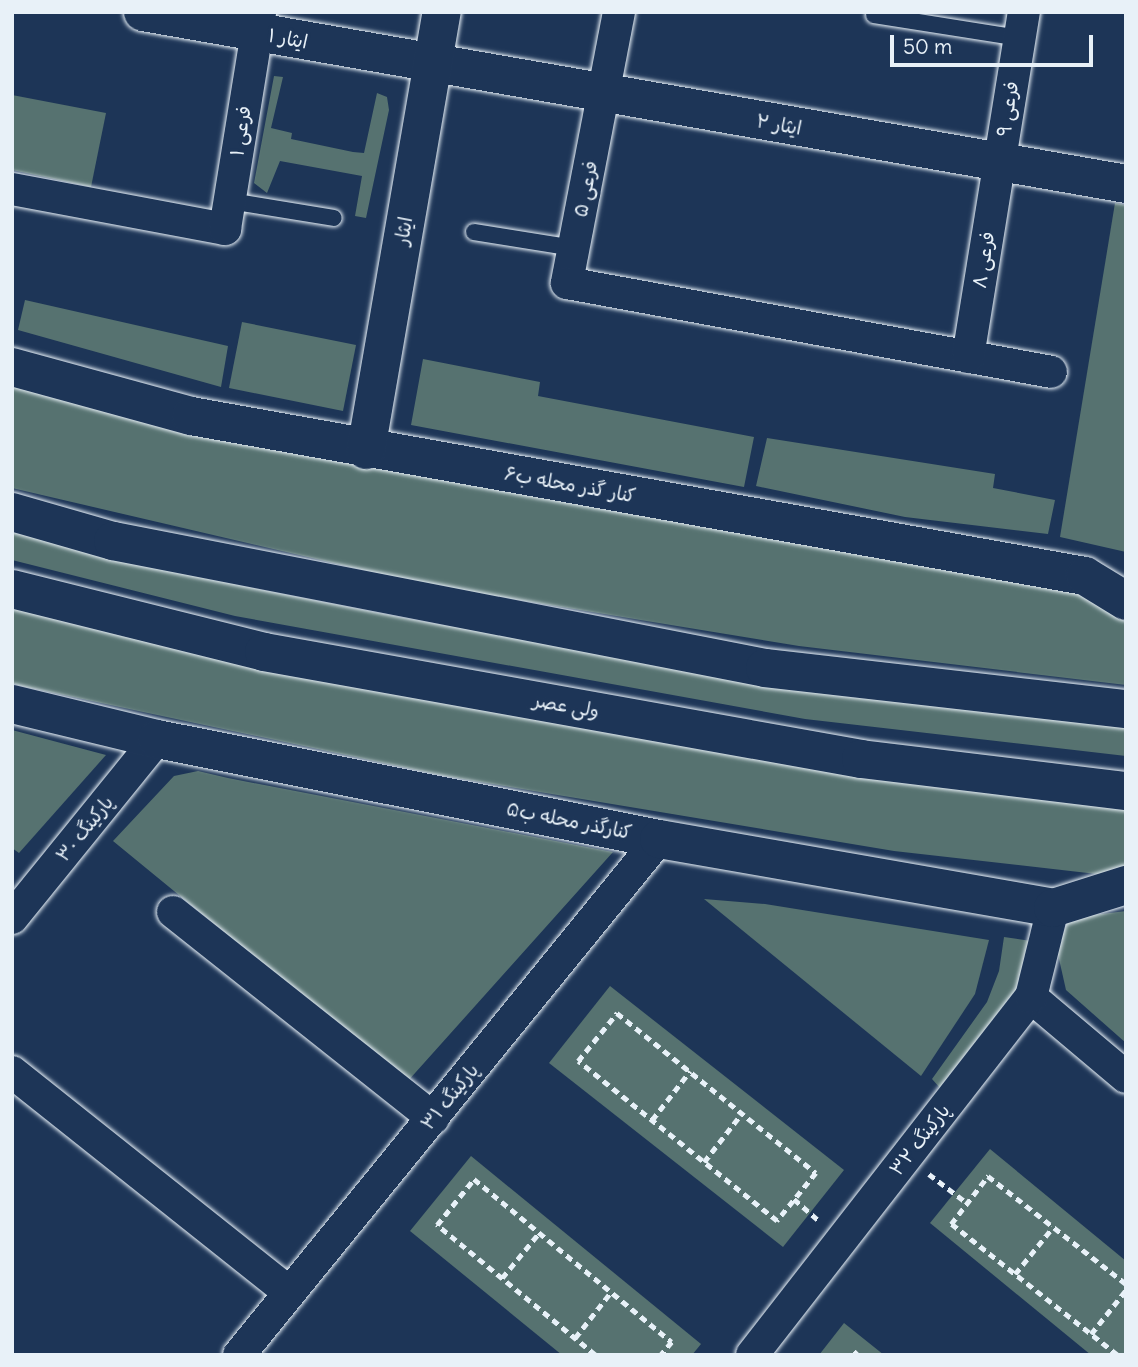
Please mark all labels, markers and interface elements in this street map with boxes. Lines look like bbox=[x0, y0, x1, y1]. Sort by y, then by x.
scale bar bbox=[893, 21, 1096, 65]
street label: ایثار ۱ bbox=[266, 24, 310, 54]
text: 50 m bbox=[903, 33, 952, 60]
street label: فرعی ۹ bbox=[992, 80, 1024, 138]
street label: فرعی ۱ bbox=[226, 104, 256, 158]
street label: ایثار ۲ bbox=[755, 110, 803, 140]
street label: فرعی ۵ bbox=[569, 159, 603, 219]
street label: ایثار bbox=[390, 215, 418, 247]
street label: فرعی ۸ bbox=[968, 230, 1000, 290]
street label: کنار گذر محله ب۶ bbox=[503, 462, 637, 508]
street label: ولی عصر bbox=[531, 689, 601, 723]
street label: پارکینگ ۳۰ bbox=[52, 792, 118, 866]
street label: کنارگذر محله ب۵ bbox=[504, 798, 634, 844]
street label: پارکینگ ۳۱ bbox=[416, 1059, 484, 1135]
street label: پارکینگ ۳۲ bbox=[885, 1100, 955, 1180]

